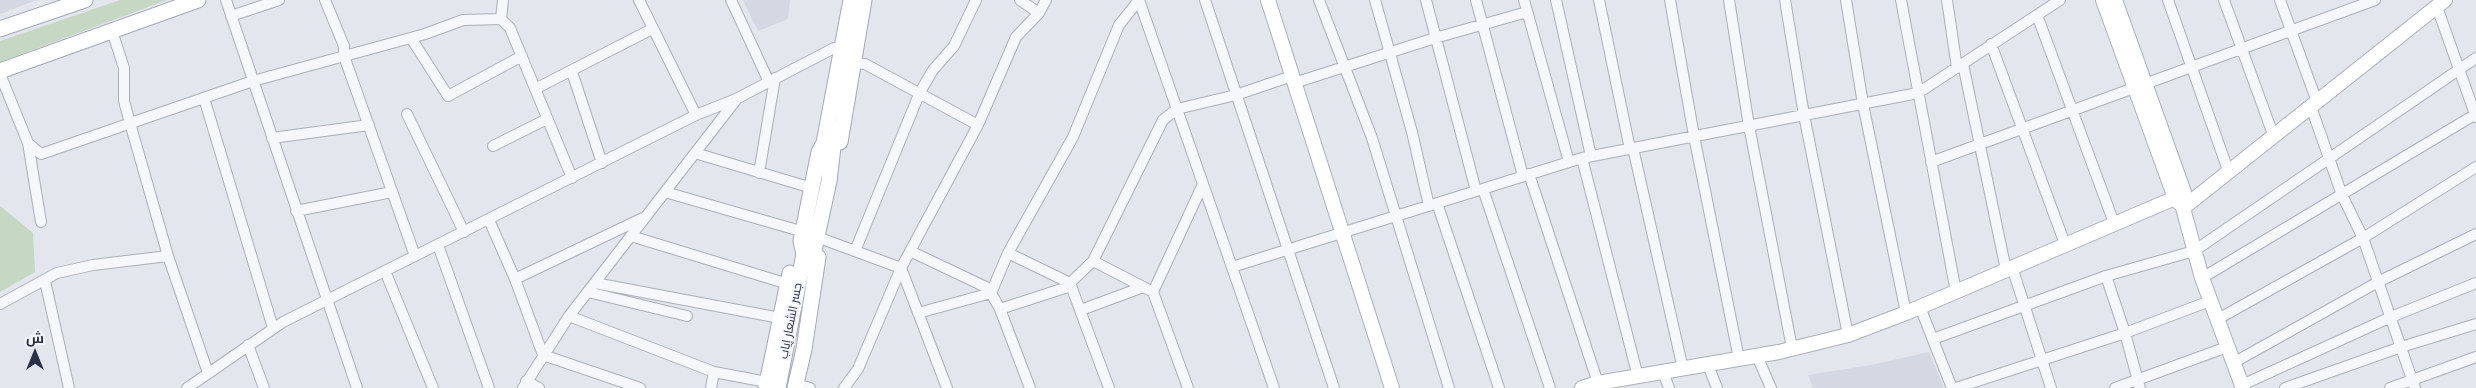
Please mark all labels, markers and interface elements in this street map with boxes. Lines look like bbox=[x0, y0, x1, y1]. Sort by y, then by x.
street label: جسر الشعار إياب bbox=[777, 282, 805, 360]
north arrow bbox=[10, 328, 60, 378]
text: ش bbox=[26, 328, 44, 347]

